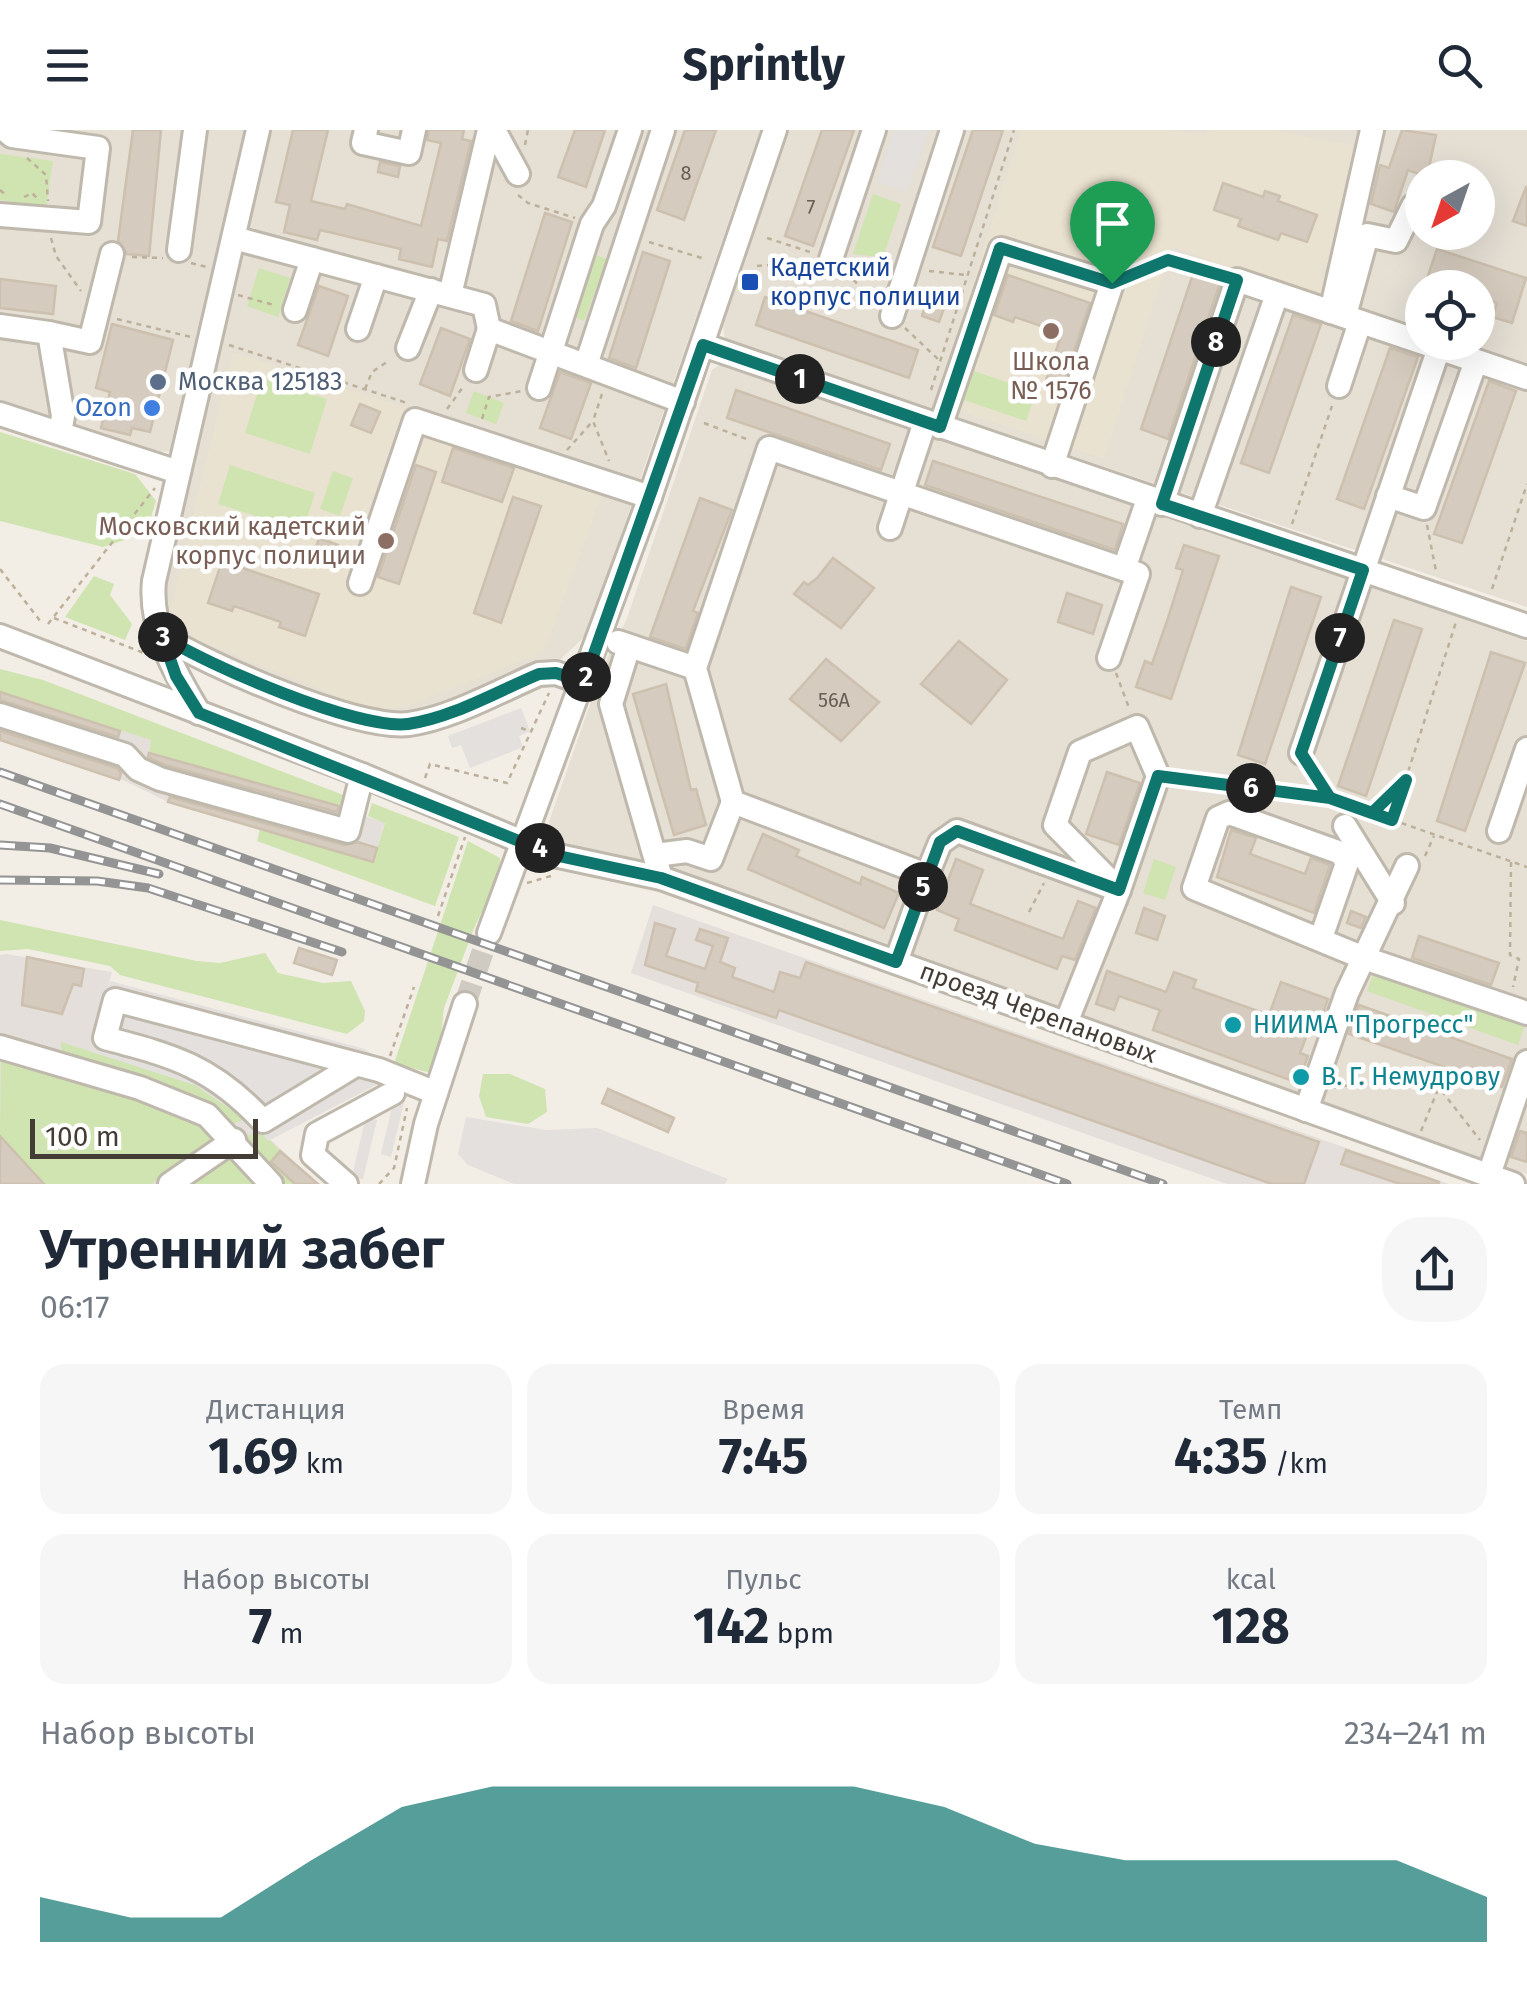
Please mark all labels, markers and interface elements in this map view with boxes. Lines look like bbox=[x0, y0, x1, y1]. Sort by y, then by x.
icon: menu bbox=[40, 38, 95, 93]
text: Sprintly bbox=[682, 38, 845, 92]
icon: search bbox=[1432, 38, 1487, 93]
north arrow bbox=[1405, 160, 1495, 250]
map controls bbox=[1405, 160, 1495, 360]
house number: 8 bbox=[680, 161, 692, 185]
pin bbox=[1070, 181, 1155, 284]
house number: 7 bbox=[807, 195, 816, 219]
icon: arrive bbox=[1085, 196, 1140, 251]
place label: Кадетский корпус полиции bbox=[770, 253, 961, 312]
button: locate bbox=[1405, 270, 1495, 360]
marker: Кадетский корпус полиции bbox=[739, 271, 761, 293]
pin: 8 bbox=[1191, 317, 1241, 367]
marker: Школа № 1576 bbox=[1040, 320, 1062, 342]
text: 8 bbox=[1208, 325, 1224, 358]
place label: Школа № 1576 bbox=[1010, 347, 1092, 406]
pin: 1 bbox=[775, 354, 825, 404]
text: 1 bbox=[794, 362, 807, 395]
place label: Москва 125183 bbox=[178, 367, 343, 397]
marker: Москва 125183 bbox=[147, 371, 169, 393]
place label: Ozon bbox=[75, 393, 132, 423]
marker: Ozon bbox=[141, 397, 163, 419]
place label: Московский кадетский корпус полиции bbox=[98, 512, 366, 571]
marker: Московский кадетский корпус полиции bbox=[375, 530, 397, 552]
pin: 3 bbox=[138, 612, 188, 662]
pin: 7 bbox=[1315, 613, 1365, 663]
text: 3 bbox=[156, 620, 170, 653]
text: 7 bbox=[1333, 621, 1347, 654]
pin: 2 bbox=[561, 652, 611, 702]
text: 2 bbox=[579, 660, 593, 693]
house number: 56А bbox=[818, 688, 851, 712]
pin: 6 bbox=[1226, 763, 1276, 813]
text: 6 bbox=[1243, 771, 1259, 804]
pin: 4 bbox=[515, 823, 565, 873]
text: 4 bbox=[532, 831, 548, 864]
pin: 5 bbox=[898, 862, 948, 912]
text: 5 bbox=[915, 870, 931, 903]
street label: проезд Черепановых bbox=[916, 956, 1160, 1070]
place label: НИИМА "Прогресс" bbox=[1253, 1010, 1473, 1040]
marker: НИИМА "Прогресс" bbox=[1222, 1014, 1244, 1036]
place label: В. Г. Немудрову bbox=[1321, 1062, 1501, 1092]
marker: В. Г. Немудрову bbox=[1290, 1066, 1312, 1088]
scale bar bbox=[30, 1114, 258, 1158]
text: 100 m bbox=[45, 1120, 120, 1153]
text: Утренний забег bbox=[40, 1217, 444, 1283]
button: share bbox=[1382, 1217, 1487, 1322]
text: 06:17 bbox=[40, 1288, 109, 1326]
text: Дистанция bbox=[207, 1393, 346, 1426]
text: Время bbox=[722, 1393, 805, 1426]
text: Темп bbox=[1219, 1393, 1283, 1426]
text: 1.69 bbox=[208, 1426, 298, 1486]
text: 7:45 bbox=[719, 1426, 808, 1486]
text: 4:35 bbox=[1174, 1426, 1268, 1486]
text: km bbox=[298, 1447, 344, 1480]
text: /km bbox=[1268, 1447, 1328, 1480]
text: Набор высоты bbox=[182, 1563, 371, 1596]
text: Пульс bbox=[725, 1563, 802, 1596]
text: kcal bbox=[1226, 1563, 1276, 1596]
text: 7 bbox=[249, 1596, 272, 1656]
text: 142 bbox=[693, 1596, 769, 1656]
text: 128 bbox=[1212, 1596, 1290, 1656]
text: m bbox=[272, 1617, 304, 1650]
text: bpm bbox=[769, 1617, 834, 1650]
text: Набор высоты bbox=[40, 1714, 256, 1752]
text: 234–241 m bbox=[1344, 1714, 1487, 1752]

